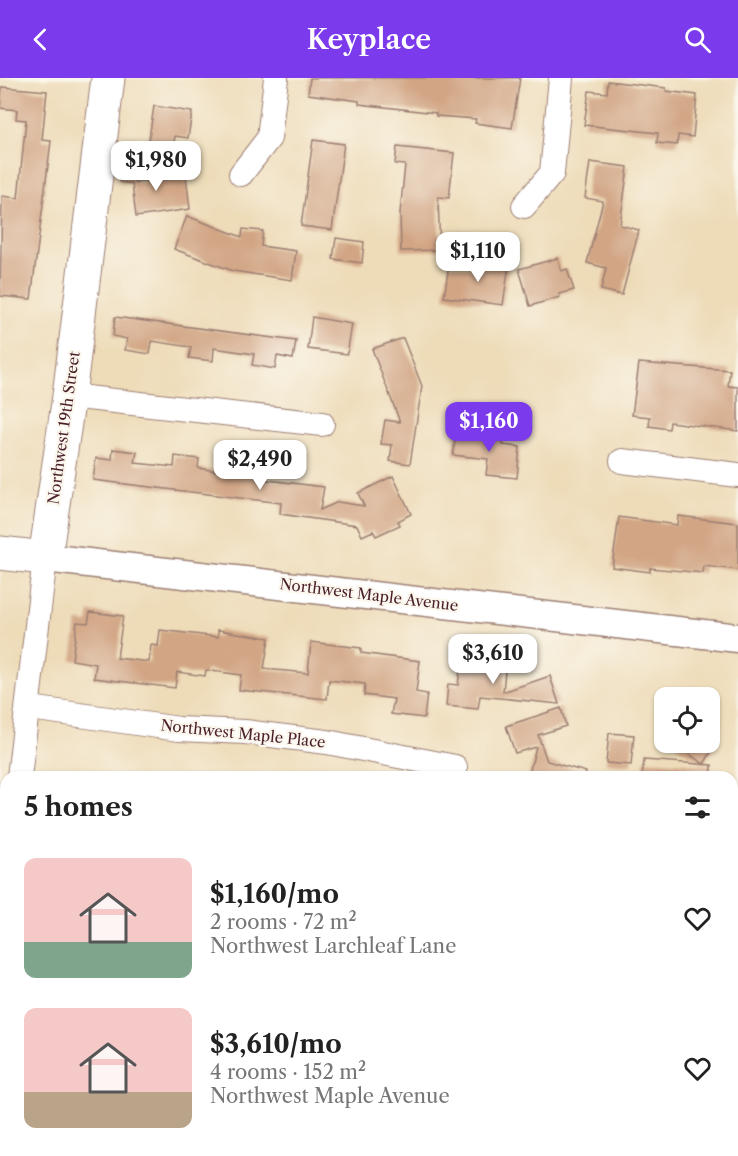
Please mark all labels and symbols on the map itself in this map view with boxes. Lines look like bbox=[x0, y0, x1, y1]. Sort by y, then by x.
pin: $1,980 bbox=[107, 141, 205, 192]
pin: $1,110 bbox=[429, 232, 527, 283]
street label: Northwest 19th Street bbox=[43, 350, 84, 506]
pin: $1,160 bbox=[440, 402, 538, 453]
pin: $2,490 bbox=[211, 440, 309, 491]
street label: Northwest Maple Avenue bbox=[279, 574, 459, 615]
pin: $3,610 bbox=[444, 634, 542, 685]
street label: Northwest Maple Place bbox=[160, 715, 326, 752]

